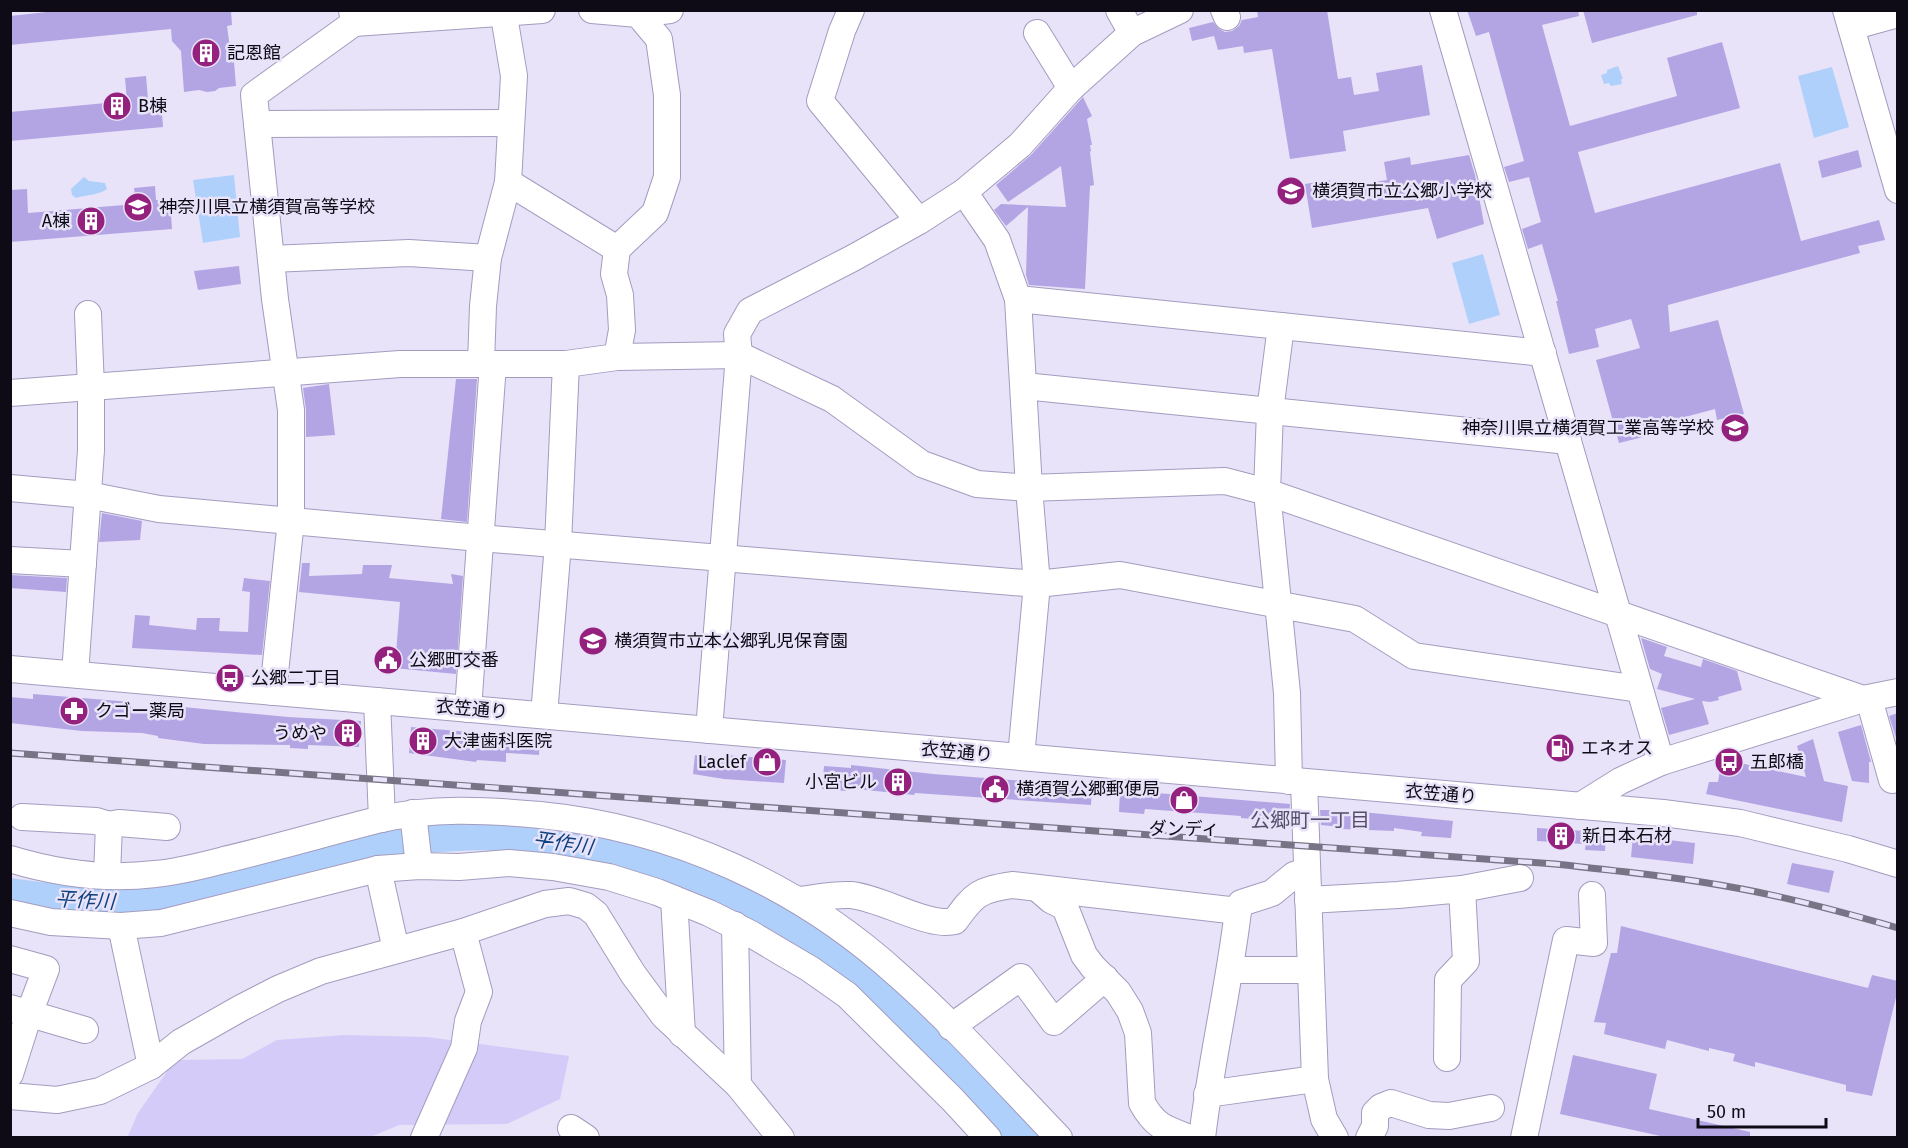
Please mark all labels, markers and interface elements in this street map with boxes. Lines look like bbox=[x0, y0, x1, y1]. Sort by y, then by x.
building icon: 記恩館 bbox=[190, 37, 222, 69]
place label: 記恩館 bbox=[227, 42, 281, 64]
building icon: B棟 bbox=[101, 90, 133, 122]
place label: B棟 bbox=[138, 95, 167, 117]
school or university icon: 横須賀市立公郷小学校 bbox=[1275, 175, 1307, 207]
place label: 横須賀市立公郷小学校 bbox=[1312, 180, 1492, 202]
school or university icon: 神奈川県立横須賀高等学校 bbox=[122, 191, 154, 223]
place label: 神奈川県立横須賀高等学校 bbox=[159, 196, 375, 218]
building icon: A棟 bbox=[75, 205, 107, 237]
place label: A棟 bbox=[42, 210, 70, 232]
school or university icon: 神奈川県立横須賀工業高等学校 bbox=[1719, 412, 1751, 444]
place label: 神奈川県立横須賀工業高等学校 bbox=[1462, 417, 1714, 439]
school or university icon: 横須賀市立本公郷乳児保育園 bbox=[577, 625, 609, 657]
place label: 横須賀市立本公郷乳児保育園 bbox=[614, 630, 848, 652]
public building icon: 公郷町交番 bbox=[372, 644, 404, 676]
place label: 公郷町交番 bbox=[409, 649, 499, 671]
bus stop icon: 公郷二丁目 bbox=[214, 662, 246, 694]
place label: 公郷二丁目 bbox=[251, 667, 341, 689]
pharmacy icon: クゴー薬局 bbox=[58, 695, 90, 727]
street label: 衣笠通り bbox=[435, 695, 509, 723]
place label: クゴー薬局 bbox=[95, 700, 185, 722]
building icon: うめや bbox=[332, 717, 364, 749]
place label: うめや bbox=[273, 722, 327, 744]
building icon: 大津歯科医院 bbox=[407, 725, 439, 757]
place label: 大津歯科医院 bbox=[444, 730, 552, 752]
fuel station icon: エネオス bbox=[1544, 732, 1576, 764]
place label: エネオス bbox=[1581, 737, 1653, 759]
street label: 衣笠通り bbox=[920, 738, 994, 766]
shop icon: Laclef bbox=[751, 746, 783, 778]
bus stop icon: 五郎橋 bbox=[1713, 746, 1745, 778]
place label: Laclef bbox=[698, 751, 748, 773]
place label: 五郎橋 bbox=[1750, 751, 1804, 773]
building icon: 小宮ビル bbox=[882, 766, 914, 798]
place label: 小宮ビル bbox=[805, 771, 877, 793]
public building icon: 横須賀公郷郵便局 bbox=[979, 773, 1011, 805]
place label: 横須賀公郷郵便局 bbox=[1016, 778, 1160, 800]
street label: 衣笠通り bbox=[1404, 780, 1478, 808]
shop icon: ダンディ bbox=[1168, 784, 1200, 816]
district label: 公郷町一丁目 bbox=[1250, 808, 1370, 832]
place label: ダンディ bbox=[1149, 818, 1219, 840]
building icon: 新日本石材 bbox=[1545, 820, 1577, 852]
place label: 新日本石材 bbox=[1582, 825, 1672, 847]
water label: 平作川 bbox=[532, 827, 596, 859]
water label: 平作川 bbox=[54, 886, 118, 914]
scale bar bbox=[1698, 1091, 1826, 1129]
text: 50 m bbox=[1707, 1101, 1746, 1123]

